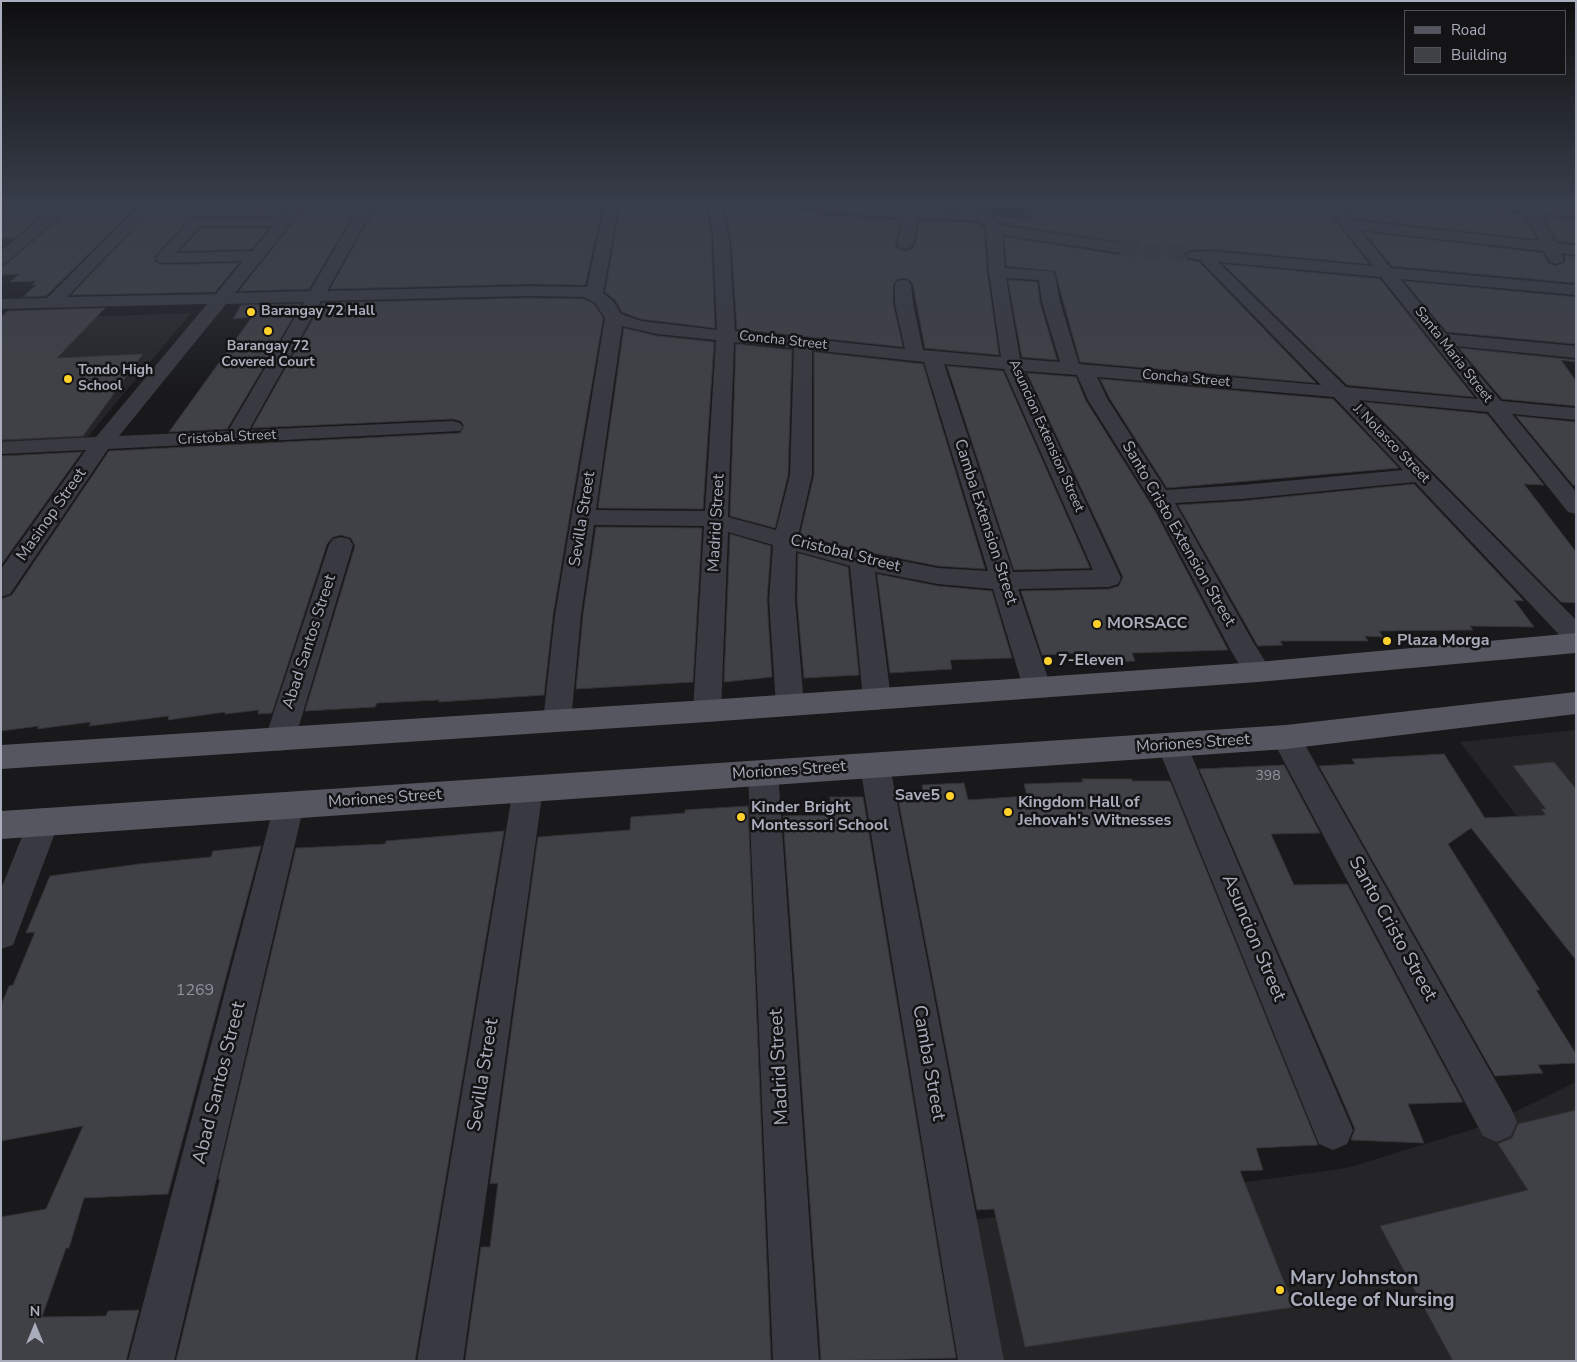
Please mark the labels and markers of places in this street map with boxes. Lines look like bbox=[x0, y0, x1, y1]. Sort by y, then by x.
place label: Barangay 72 Hall bbox=[261, 304, 375, 320]
marker: Barangay 72 Hall bbox=[245, 306, 257, 318]
marker: Barangay 72 Covered Court bbox=[262, 325, 274, 337]
place label: Barangay 72 Covered Court bbox=[221, 339, 315, 372]
place label: Tondo High School bbox=[78, 363, 153, 396]
marker: Tondo High School bbox=[62, 373, 74, 385]
place label: MORSACC bbox=[1107, 614, 1187, 634]
marker: MORSACC bbox=[1091, 618, 1103, 630]
place label: Plaza Morga bbox=[1397, 631, 1490, 651]
marker: Plaza Morga bbox=[1381, 635, 1393, 647]
place label: 7-Eleven bbox=[1058, 651, 1124, 671]
marker: 7-Eleven bbox=[1042, 655, 1054, 667]
place label: Save5 bbox=[895, 786, 940, 806]
marker: Save5 bbox=[944, 790, 956, 802]
place label: Kingdom Hall of Jehovah's Witnesses bbox=[1018, 793, 1171, 831]
place label: Kinder Bright Montessori School bbox=[751, 798, 888, 836]
marker: Kingdom Hall of Jehovah's Witnesses bbox=[1002, 806, 1014, 818]
marker: Kinder Bright Montessori School bbox=[735, 811, 747, 823]
place label: Mary Johnston College of Nursing bbox=[1290, 1268, 1455, 1312]
marker: Mary Johnston College of Nursing bbox=[1274, 1284, 1286, 1296]

